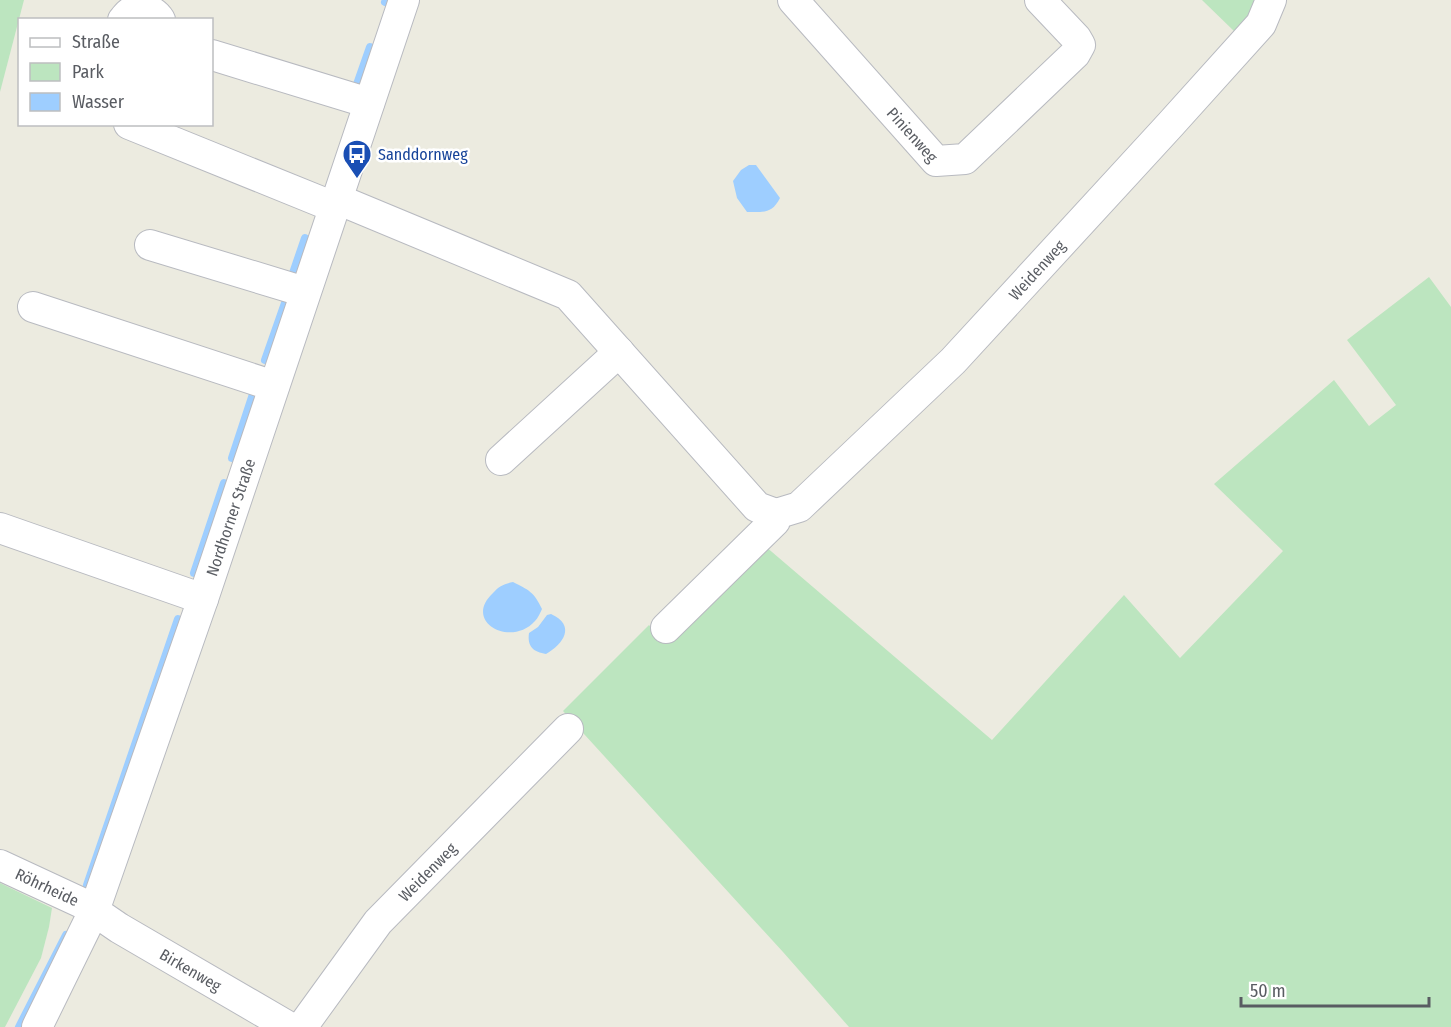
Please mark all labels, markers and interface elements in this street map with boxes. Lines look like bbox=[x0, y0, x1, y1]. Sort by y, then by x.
legend bbox=[18, 18, 213, 126]
text: Straße bbox=[72, 31, 120, 53]
text: Park bbox=[72, 61, 105, 83]
text: Wasser bbox=[72, 91, 125, 113]
street label: Pinienweg bbox=[883, 103, 942, 167]
bus stop icon: Sanddornweg bbox=[341, 138, 373, 180]
place label: Sanddornweg bbox=[378, 145, 468, 164]
street label: Weidenweg bbox=[1005, 236, 1070, 304]
street label: Nordhorner Straße bbox=[202, 456, 259, 579]
street label: Weidenweg bbox=[395, 839, 461, 905]
street label: Röhrheide bbox=[12, 864, 82, 910]
street label: Birkenweg bbox=[156, 945, 225, 996]
scale bar bbox=[1241, 970, 1428, 1008]
text: 50 m bbox=[1250, 980, 1286, 1002]

